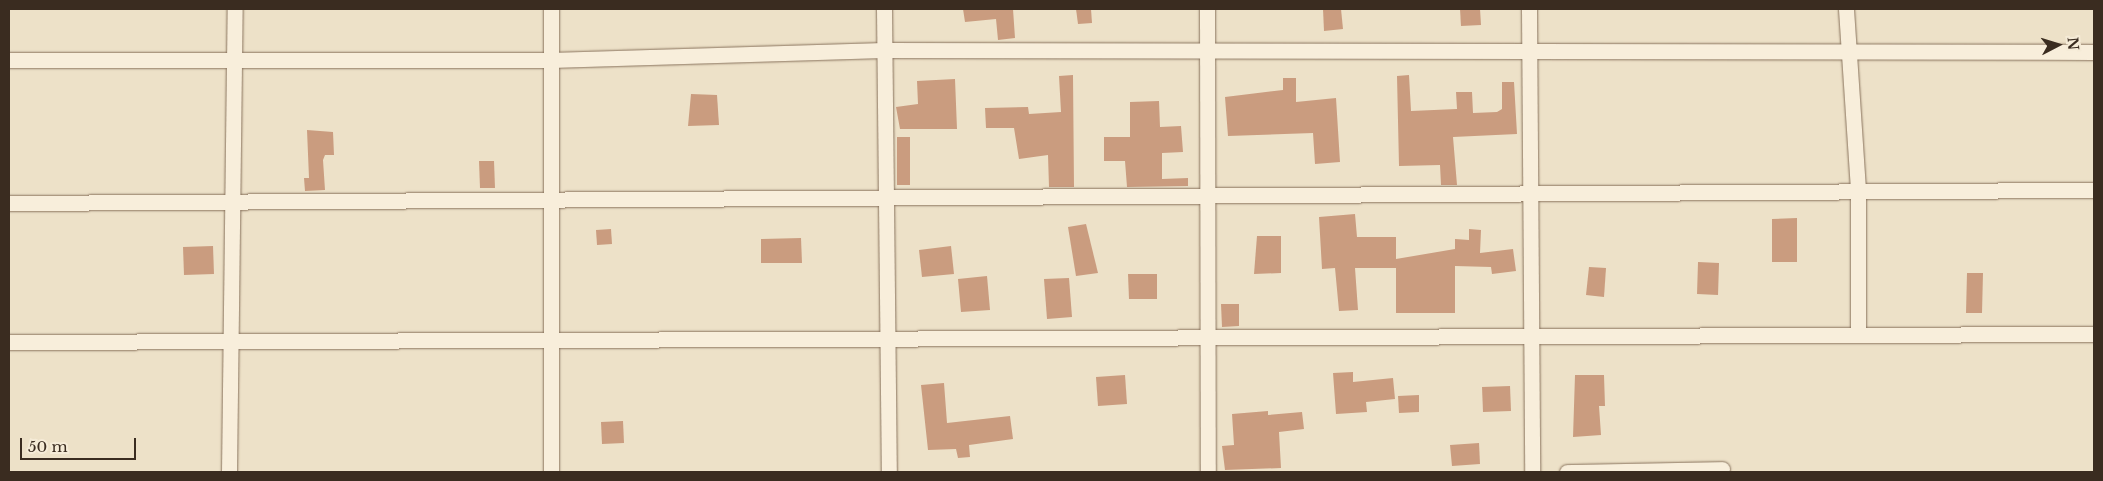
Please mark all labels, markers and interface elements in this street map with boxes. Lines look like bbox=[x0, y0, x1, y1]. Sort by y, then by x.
north arrow bbox=[2033, 20, 2083, 70]
text: N bbox=[2063, 36, 2082, 51]
scale bar bbox=[22, 428, 139, 460]
text: 50 m bbox=[28, 437, 68, 456]

